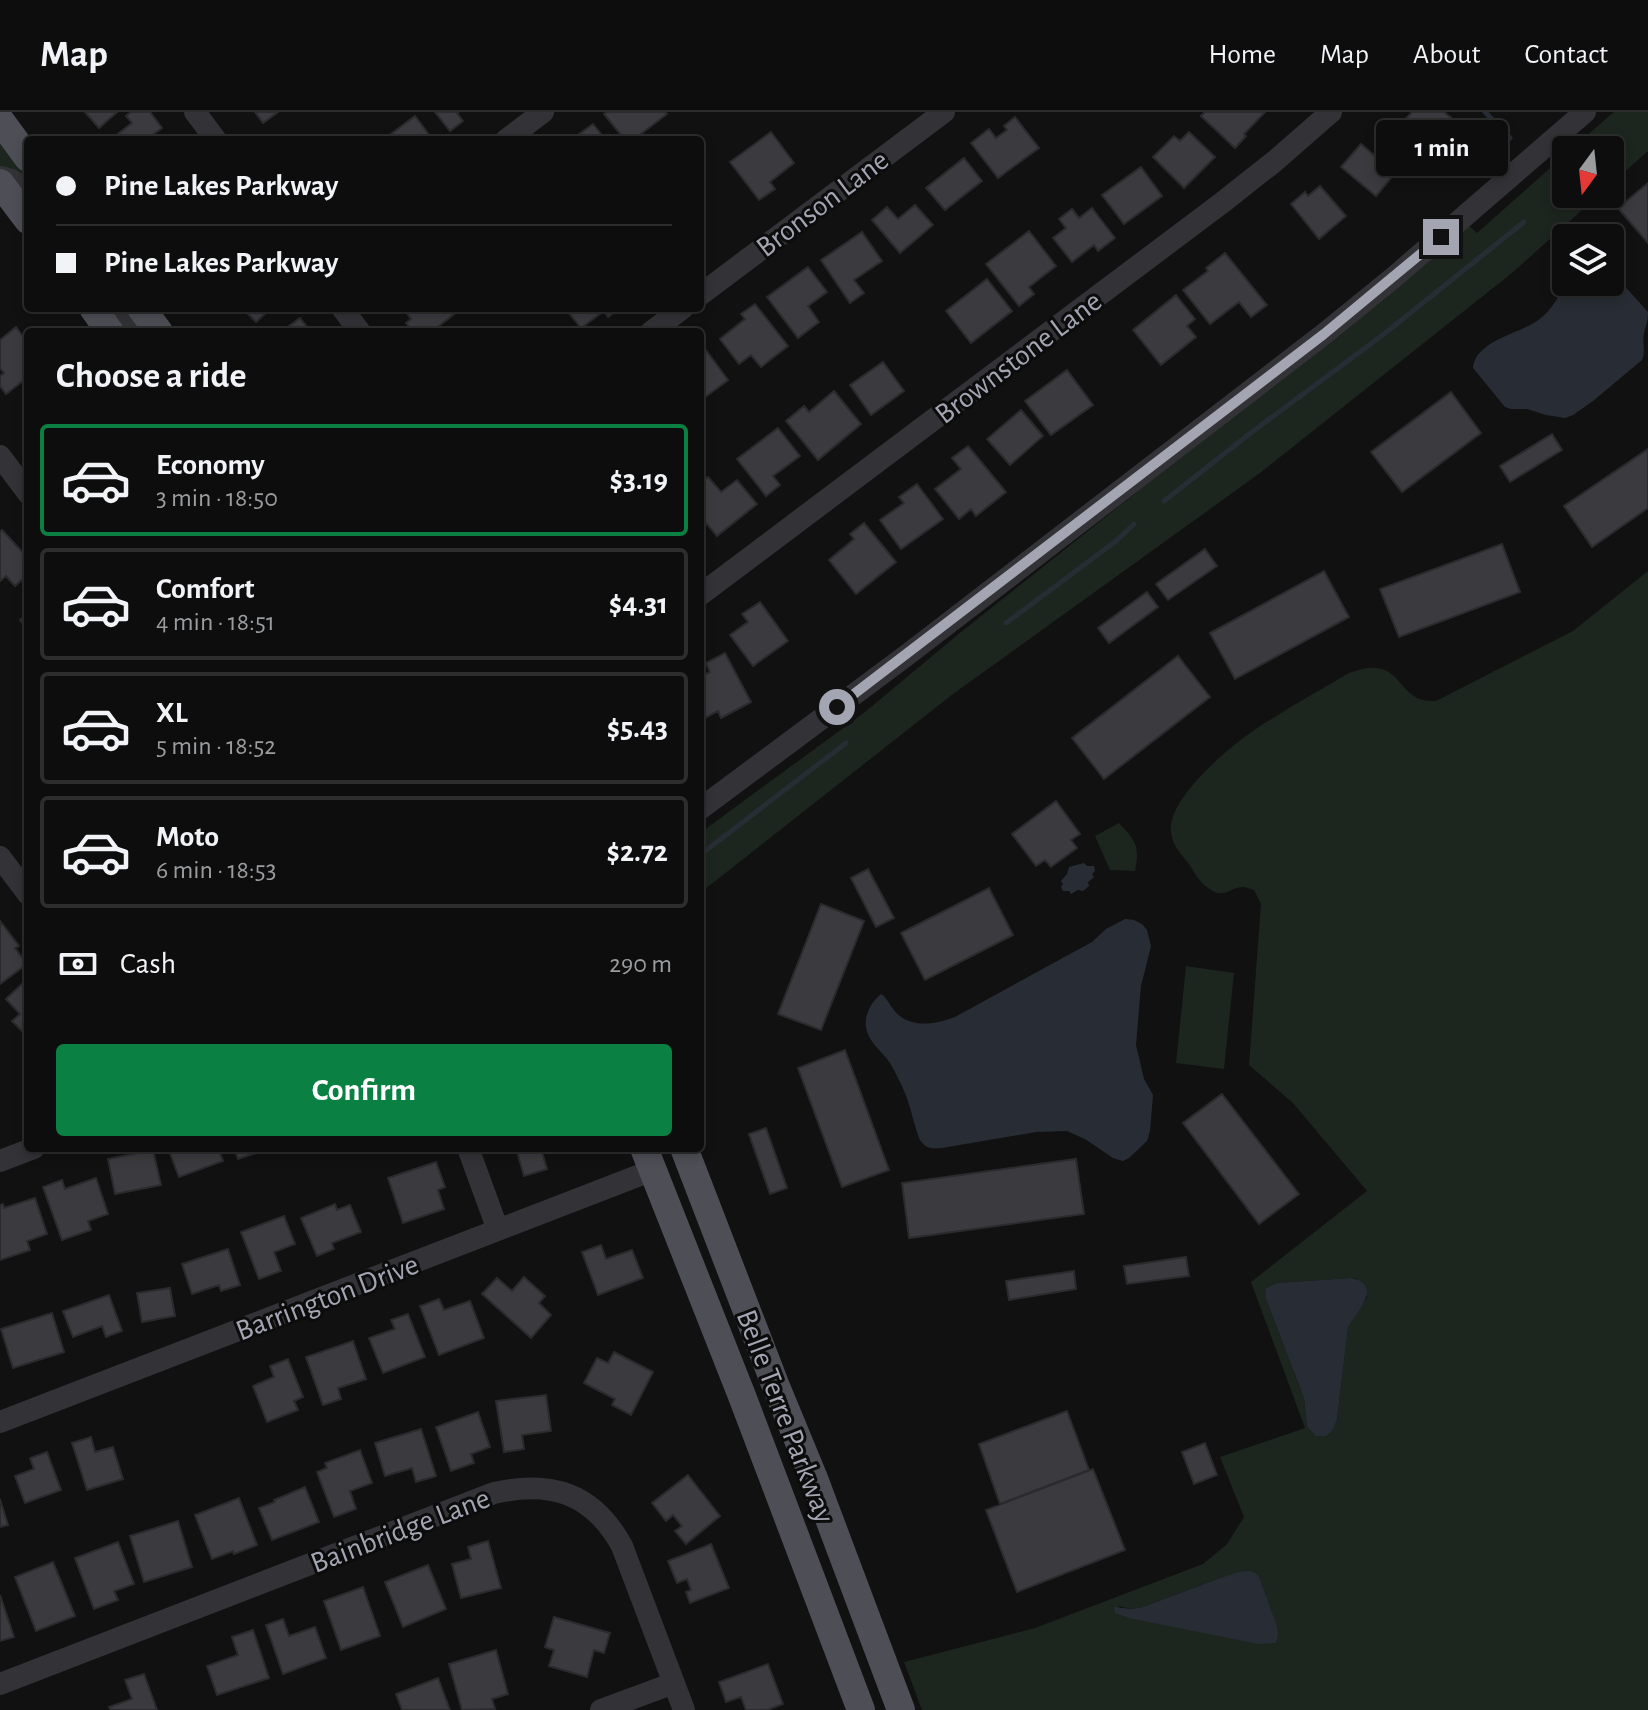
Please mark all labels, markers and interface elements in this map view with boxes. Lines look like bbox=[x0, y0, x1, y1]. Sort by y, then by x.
text: Map bbox=[40, 36, 108, 74]
text: Home bbox=[1209, 41, 1276, 69]
text: Map bbox=[1320, 41, 1369, 69]
text: About bbox=[1413, 41, 1481, 69]
text: Contact bbox=[1525, 41, 1608, 69]
callout: 1 min bbox=[1375, 121, 1507, 177]
text: 1 min bbox=[1415, 135, 1469, 161]
north arrow bbox=[1552, 136, 1624, 208]
map controls bbox=[1552, 136, 1624, 296]
street label: Bronson Lane bbox=[751, 145, 894, 263]
text: Pine Lakes Parkway bbox=[104, 171, 338, 201]
route end bbox=[1423, 219, 1459, 255]
button: layers bbox=[1552, 224, 1624, 296]
text: Pine Lakes Parkway bbox=[104, 248, 338, 278]
street label: Brownstone Lane bbox=[930, 286, 1107, 430]
text: Choose a ride bbox=[56, 358, 246, 394]
icon: car bbox=[60, 444, 132, 516]
text: Economy bbox=[156, 450, 265, 480]
text: $3.19 bbox=[609, 465, 668, 495]
text: 3 min · 18:50 bbox=[156, 485, 278, 511]
icon: car bbox=[60, 568, 132, 640]
text: Comfort bbox=[156, 574, 255, 604]
text: $4.31 bbox=[609, 589, 668, 619]
text: 4 min · 18:51 bbox=[156, 609, 275, 635]
route start bbox=[819, 689, 855, 725]
icon: car bbox=[60, 692, 132, 764]
text: XL bbox=[156, 698, 188, 728]
text: $5.43 bbox=[607, 713, 668, 743]
text: 5 min · 18:52 bbox=[156, 733, 276, 759]
icon: car bbox=[60, 816, 132, 888]
text: Moto bbox=[156, 822, 219, 852]
text: $2.72 bbox=[606, 837, 668, 867]
text: 6 min · 18:53 bbox=[156, 857, 276, 883]
icon: cash bbox=[56, 942, 100, 986]
text: Cash bbox=[120, 949, 176, 979]
text: 290 m bbox=[609, 951, 672, 977]
button: Confirm bbox=[56, 1044, 672, 1136]
street label: Barrington Drive bbox=[232, 1249, 423, 1346]
street label: Belle Terre Parkway bbox=[731, 1306, 840, 1527]
street label: Bainbridge Lane bbox=[307, 1483, 494, 1579]

